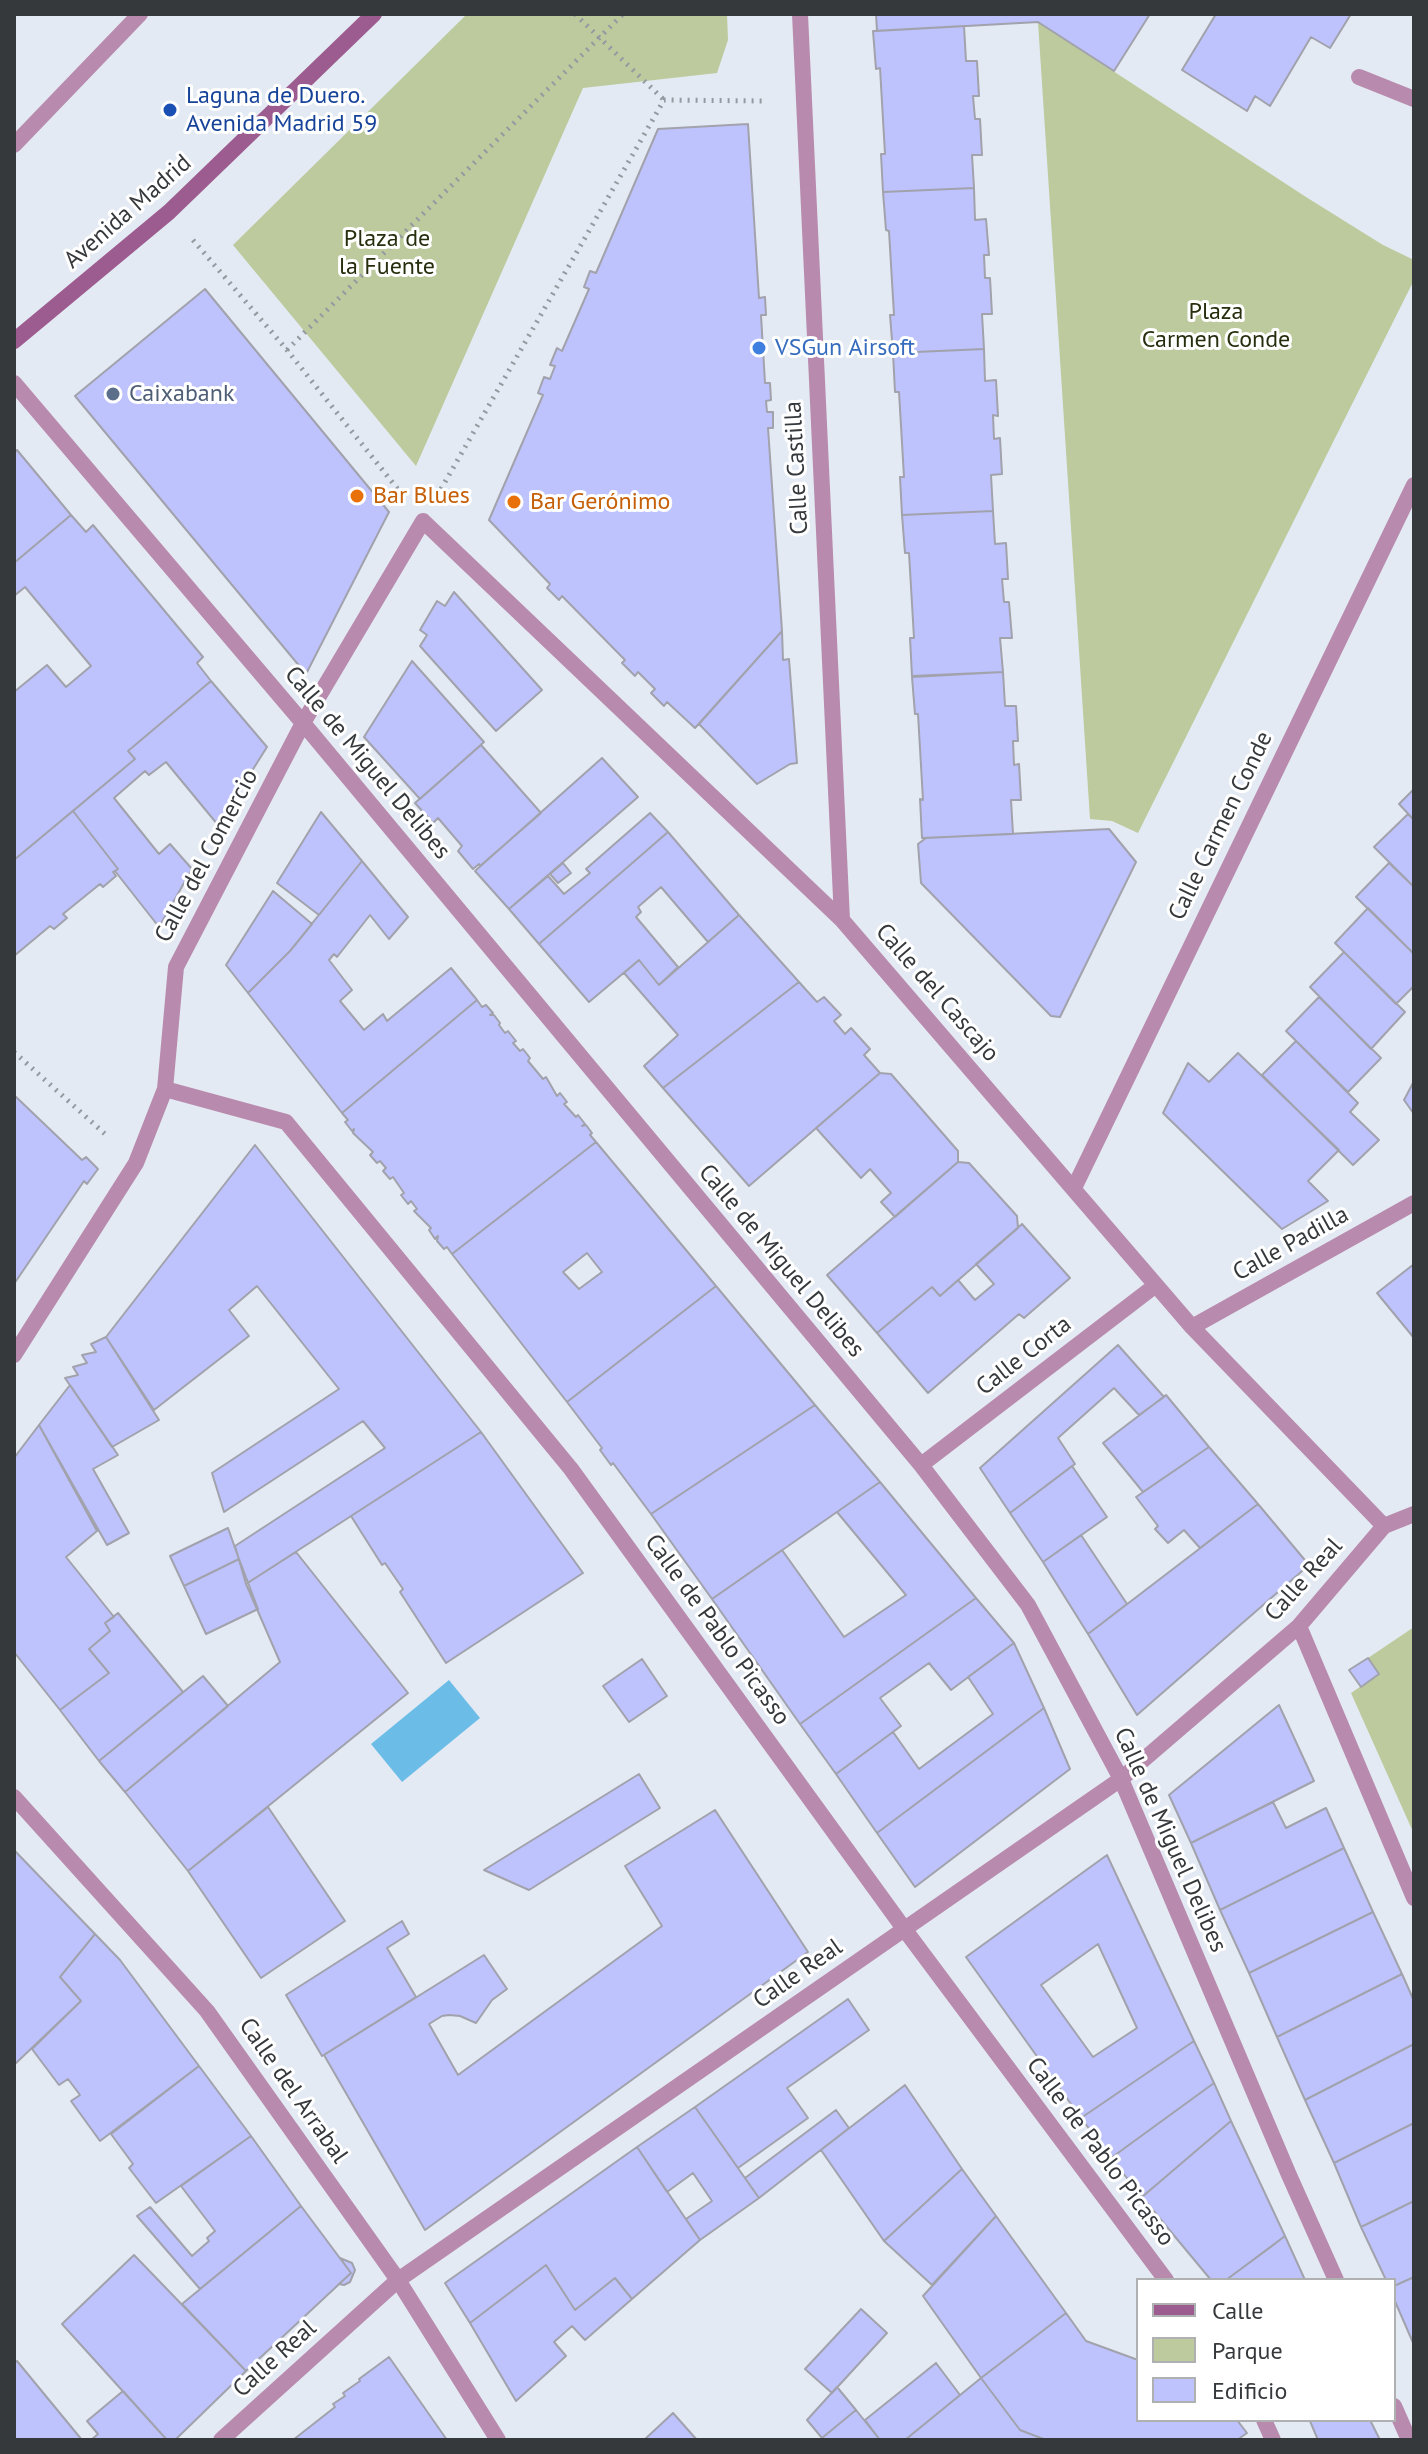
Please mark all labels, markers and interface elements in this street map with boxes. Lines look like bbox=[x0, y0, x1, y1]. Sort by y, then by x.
place label: Laguna de Duero. Avenida Madrid 59 bbox=[186, 82, 377, 138]
marker: Laguna de Duero. Avenida Madrid 59 bbox=[161, 101, 179, 119]
street label: Avenida Madrid bbox=[59, 149, 197, 275]
park label: Plaza de la Fuente bbox=[339, 225, 435, 281]
park label: Plaza Carmen Conde bbox=[1142, 298, 1290, 354]
place label: VSGun Airsoft bbox=[775, 334, 915, 362]
marker: VSGun Airsoft bbox=[750, 339, 768, 357]
place label: Caixabank bbox=[129, 380, 234, 408]
marker: Caixabank bbox=[104, 385, 122, 403]
street label: Calle Castilla bbox=[779, 401, 815, 535]
place label: Bar Blues bbox=[373, 482, 470, 510]
marker: Bar Blues bbox=[348, 487, 366, 505]
place label: Bar Gerónimo bbox=[530, 488, 670, 516]
marker: Bar Gerónimo bbox=[505, 493, 523, 511]
street label: Calle de Miguel Delibes bbox=[278, 661, 456, 865]
street label: Calle Carmen Conde bbox=[1163, 727, 1279, 925]
street label: Calle del Comercio bbox=[149, 764, 265, 948]
street label: Calle del Cascajo bbox=[869, 918, 1005, 1068]
street label: Calle de Miguel Delibes bbox=[692, 1159, 870, 1363]
street label: Calle Padilla bbox=[1228, 1200, 1354, 1288]
street label: Calle Corta bbox=[971, 1310, 1077, 1402]
street label: Calle de Pablo Picasso bbox=[638, 1529, 796, 1731]
street label: Calle Real bbox=[1259, 1532, 1349, 1628]
street label: Calle de Miguel Delibes bbox=[1107, 1723, 1233, 1957]
street label: Calle Real bbox=[748, 1933, 848, 2015]
street label: Calle del Arrabal bbox=[232, 2013, 354, 2169]
street label: Calle de Pablo Picasso bbox=[1020, 2052, 1180, 2252]
legend bbox=[1136, 2278, 1396, 2422]
text: Calle bbox=[1212, 2295, 1263, 2326]
street label: Calle Real bbox=[227, 2314, 323, 2404]
text: Parque bbox=[1212, 2335, 1283, 2366]
text: Edificio bbox=[1212, 2375, 1287, 2406]

